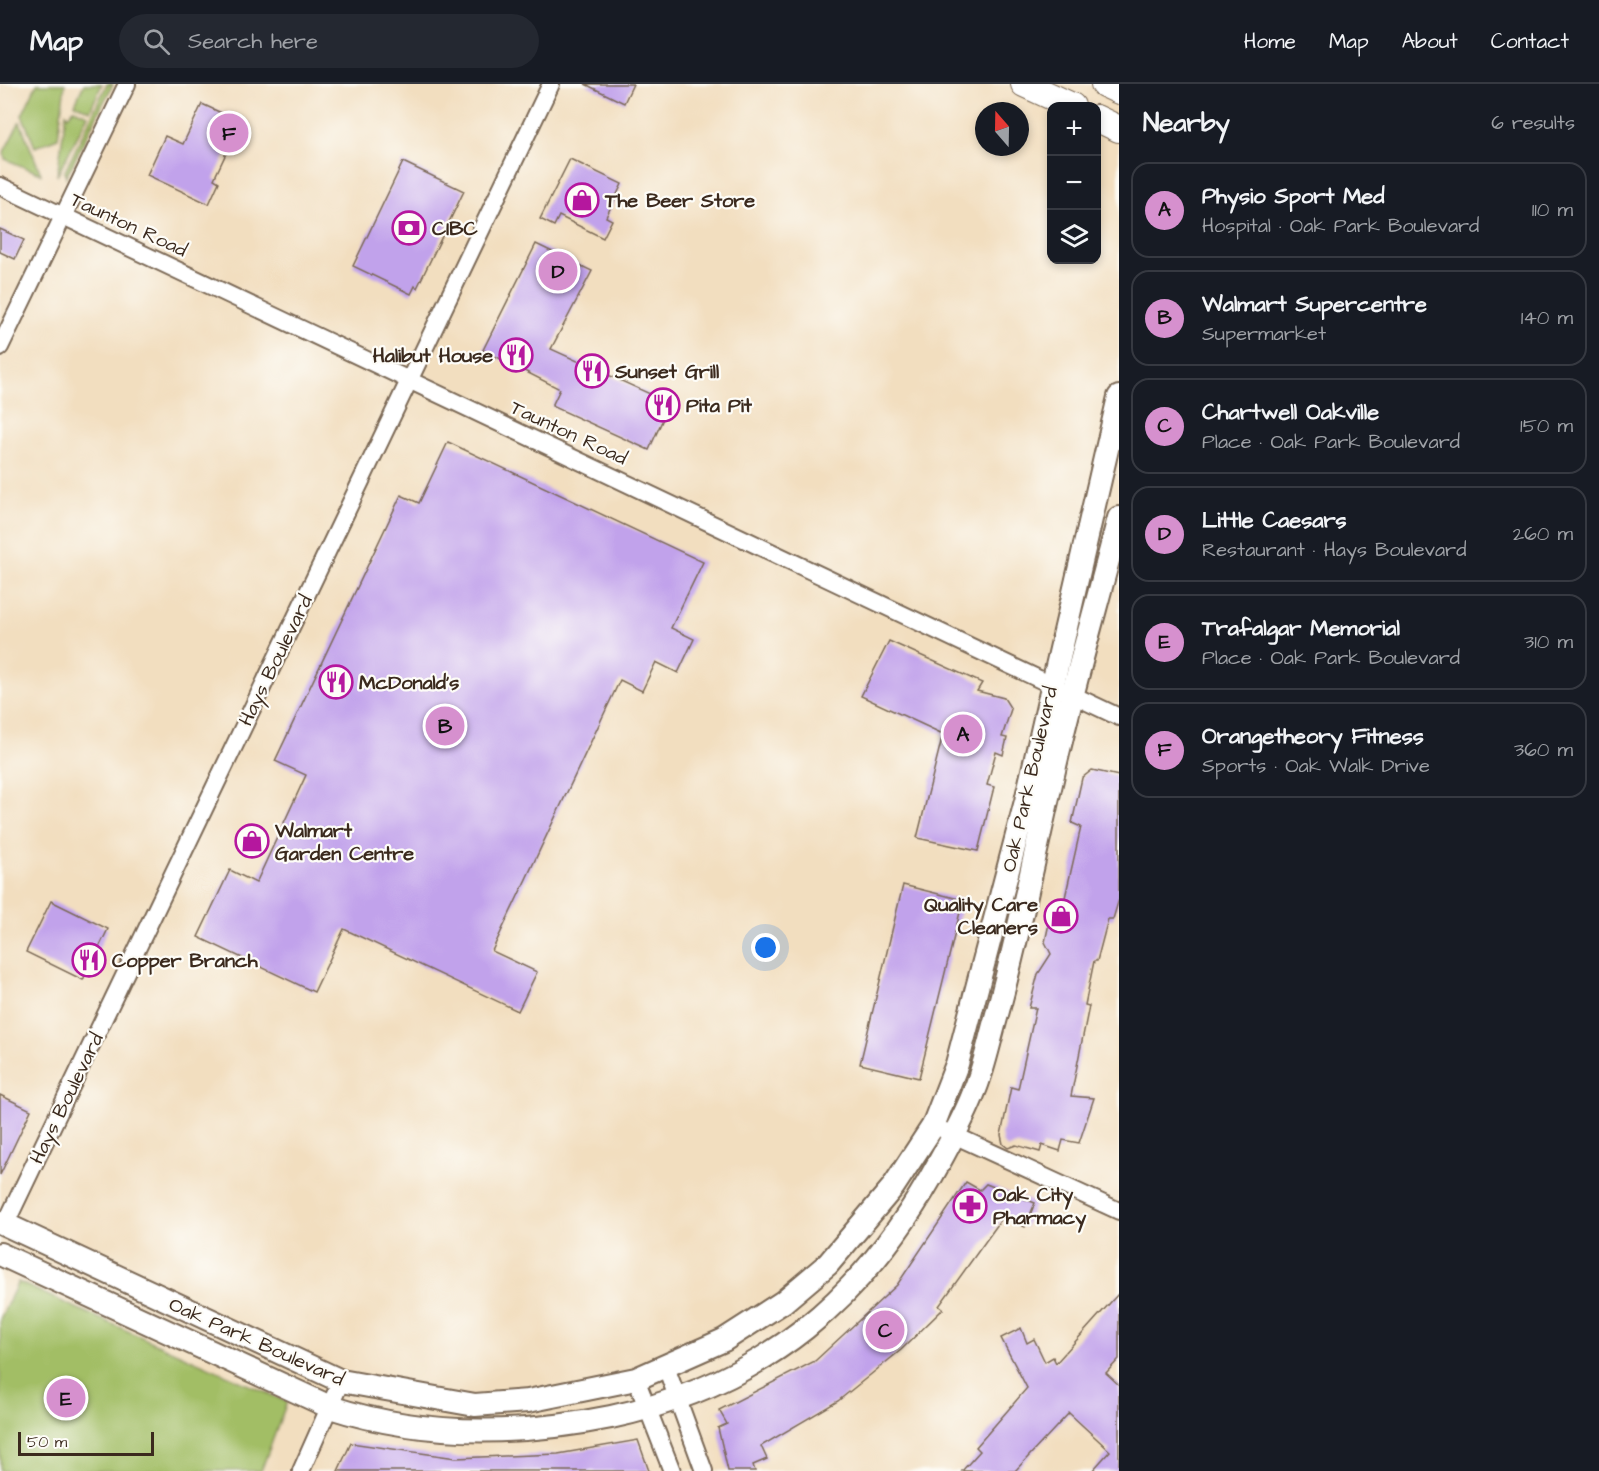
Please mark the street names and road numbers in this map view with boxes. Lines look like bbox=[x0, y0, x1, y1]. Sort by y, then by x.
street label: Taunton Road bbox=[66, 186, 192, 264]
street label: Taunton Road bbox=[506, 394, 632, 472]
street label: Hays Boulevard bbox=[232, 590, 321, 731]
street label: Oak Park Boulevard bbox=[995, 684, 1065, 875]
street label: Hays Boulevard bbox=[23, 1028, 112, 1169]
street label: Oak Park Boulevard bbox=[164, 1291, 349, 1393]

